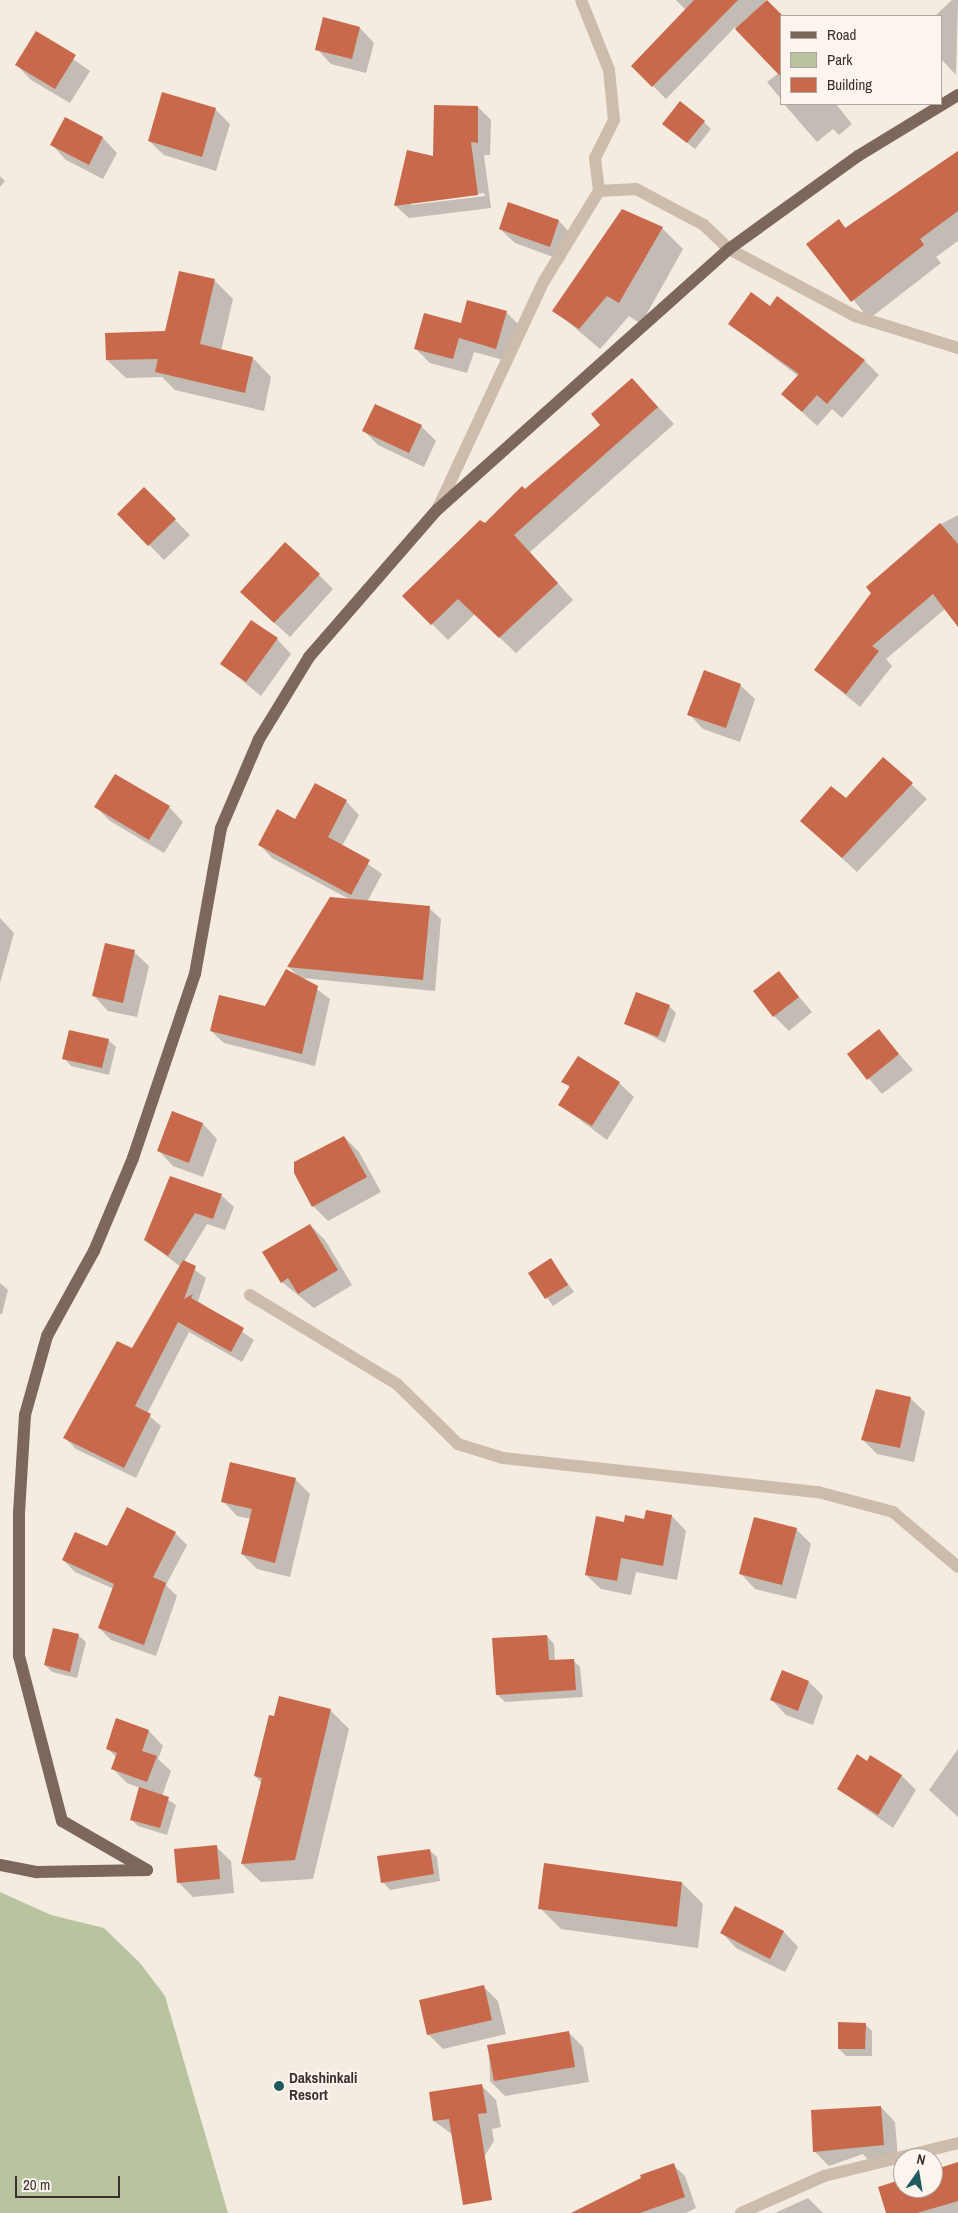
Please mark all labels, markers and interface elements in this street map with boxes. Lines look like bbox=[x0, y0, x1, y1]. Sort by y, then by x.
legend bbox=[780, 15, 943, 105]
text: Road bbox=[827, 24, 856, 45]
text: Park bbox=[827, 49, 852, 70]
text: Building bbox=[827, 74, 872, 95]
place label: Dakshinkali Resort bbox=[289, 2068, 357, 2103]
marker: Dakshinkali Resort bbox=[273, 2080, 285, 2092]
north arrow bbox=[893, 2148, 943, 2198]
text: N bbox=[915, 2150, 927, 2169]
scale bar bbox=[18, 2166, 122, 2198]
text: 20 m bbox=[23, 2174, 50, 2195]

